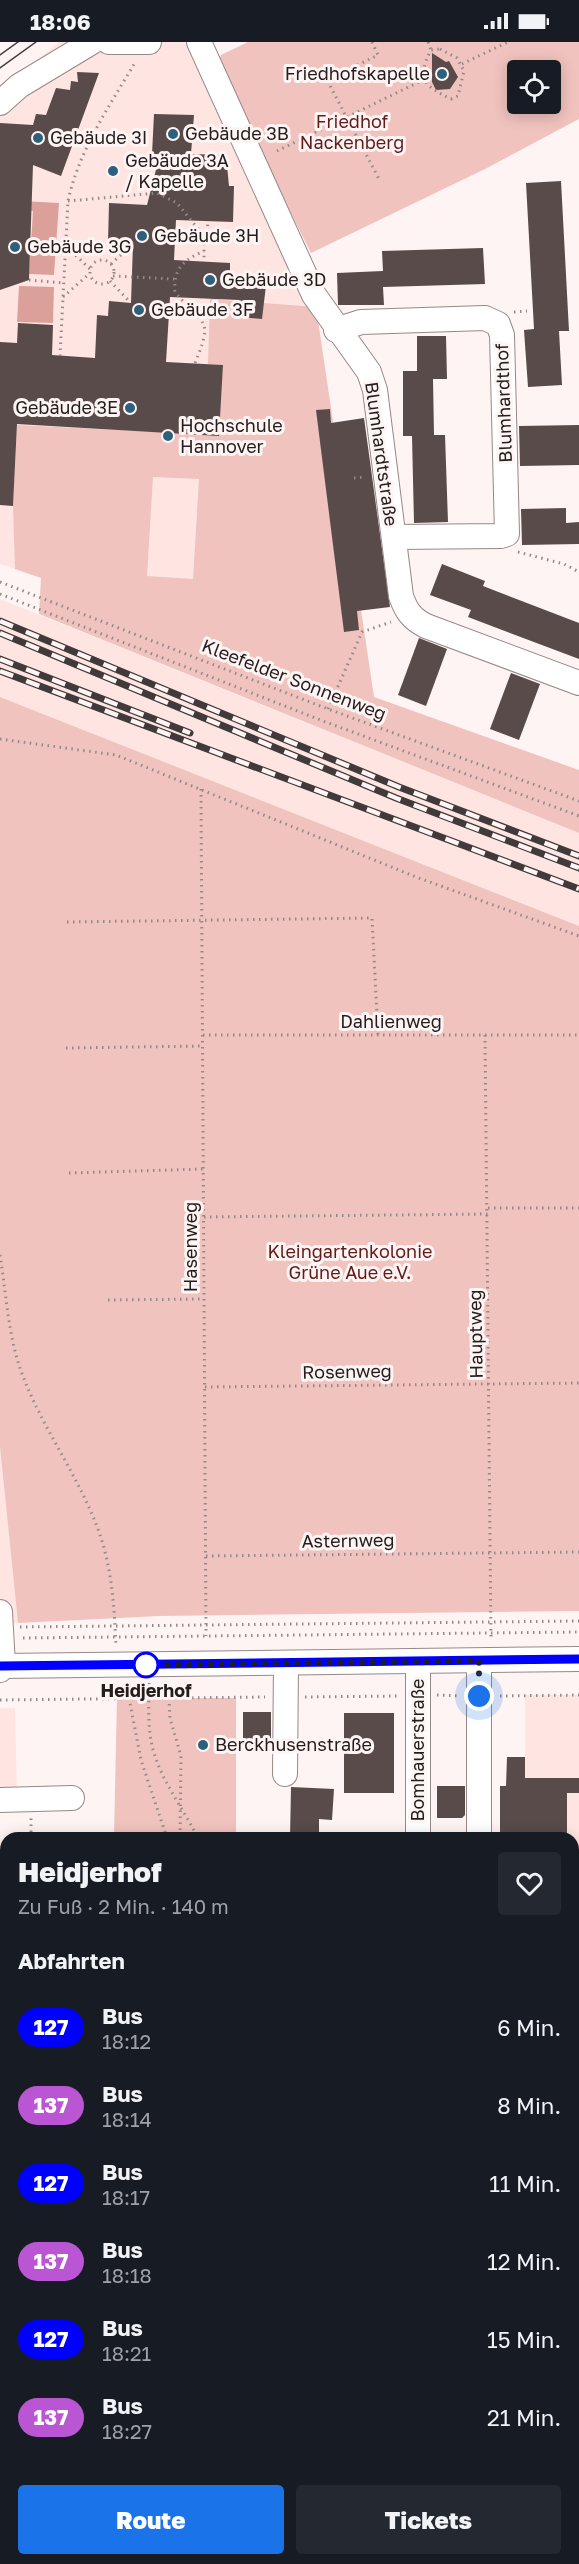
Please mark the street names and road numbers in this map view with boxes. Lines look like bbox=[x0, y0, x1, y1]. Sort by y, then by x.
street label: Blumhardthof bbox=[490, 343, 516, 463]
street label: Blumhardtstraße bbox=[361, 380, 403, 527]
street label: Kleefelder Sonnenweg bbox=[199, 634, 390, 724]
street label: Dahlienweg bbox=[340, 1010, 442, 1032]
street label: Hasenweg bbox=[179, 1202, 201, 1292]
street label: Hauptweg bbox=[463, 1289, 487, 1379]
street label: Rosenweg bbox=[302, 1359, 392, 1383]
street label: Asternweg bbox=[301, 1528, 395, 1552]
street label: Bomhauerstraße bbox=[406, 1678, 428, 1822]

